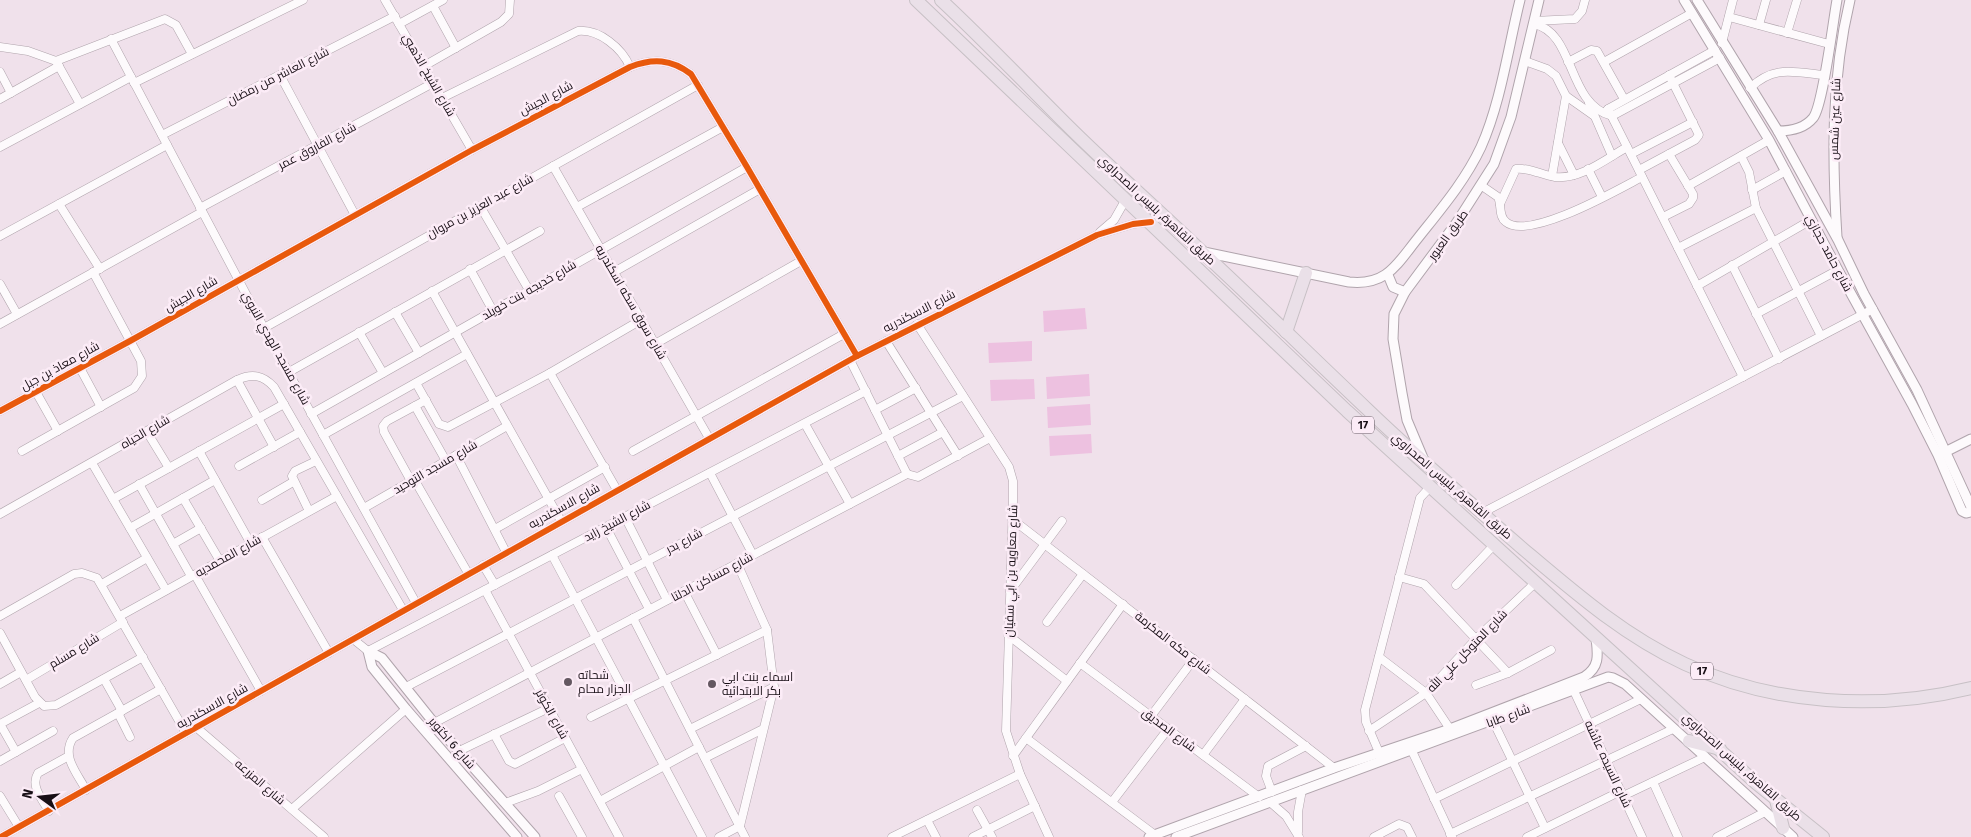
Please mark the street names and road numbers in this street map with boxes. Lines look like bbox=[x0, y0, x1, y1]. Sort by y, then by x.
street label: شارع الشيخ الذهبي bbox=[397, 31, 458, 120]
street label: شارع العاشر من رمضان bbox=[225, 44, 332, 109]
street label: شارع الجيش bbox=[517, 78, 576, 119]
street label: شارع عين شمس bbox=[1827, 78, 1844, 160]
street label: شارع الفاروق عمر bbox=[275, 120, 359, 174]
street label: طريق القاهرة, بلبيس الصحراوي bbox=[1094, 152, 1218, 270]
street label: شارع عبد العزيز بن مروان bbox=[424, 171, 536, 242]
street label: طريق العبور bbox=[1425, 207, 1471, 264]
street label: شارع حامد حجازي bbox=[1800, 212, 1855, 295]
street label: شارع سوق سكه اسكندريه bbox=[592, 242, 670, 362]
street label: شارع خديجه بنت خويلد bbox=[479, 257, 579, 324]
street label: شارع الجيش bbox=[162, 273, 220, 316]
street label: شارع الاسكندريه bbox=[880, 287, 958, 336]
street label: شارع مسجد الهدي النبوي bbox=[236, 289, 313, 409]
street label: شارع معاذ بن جبل bbox=[18, 339, 102, 394]
street label: شارع الحياه bbox=[118, 412, 173, 452]
road number: 17 bbox=[1352, 416, 1374, 434]
street label: طريق القاهرة, بلبيس الصحراوي bbox=[1387, 430, 1515, 544]
street label: شارع مسجد التوحيد bbox=[390, 437, 480, 498]
street label: شارع الاسكندريه bbox=[526, 481, 603, 532]
street label: شارع الشيخ زايد bbox=[581, 498, 653, 545]
street label: شارع معاويه بن ابي سفيان bbox=[1002, 504, 1023, 638]
street label: شارع بدر bbox=[663, 526, 705, 558]
street label: شارع المحمديه bbox=[193, 532, 264, 581]
street label: شارع مساكن الدلتا bbox=[669, 550, 756, 605]
street label: شارع المتوكل علي الله bbox=[1423, 606, 1512, 697]
street label: شارع مكه المكرمة bbox=[1131, 609, 1214, 678]
street label: شارع مسلم bbox=[46, 631, 102, 672]
road number: 17 bbox=[1691, 662, 1713, 679]
street label: شارع الاسكندريه bbox=[174, 681, 251, 732]
street label: شارع الكوثر bbox=[531, 686, 571, 742]
street label: شارع طابا bbox=[1484, 702, 1532, 731]
street label: شارع الصديق bbox=[1139, 705, 1199, 756]
street label: طريق القاهرة, بلبيس الصحراوي bbox=[1678, 710, 1804, 826]
street label: شارع 6 اكتوبر bbox=[424, 713, 478, 772]
street label: شارع السيده عائشه bbox=[1581, 718, 1634, 810]
street label: شارع المزرعه bbox=[231, 756, 288, 808]

